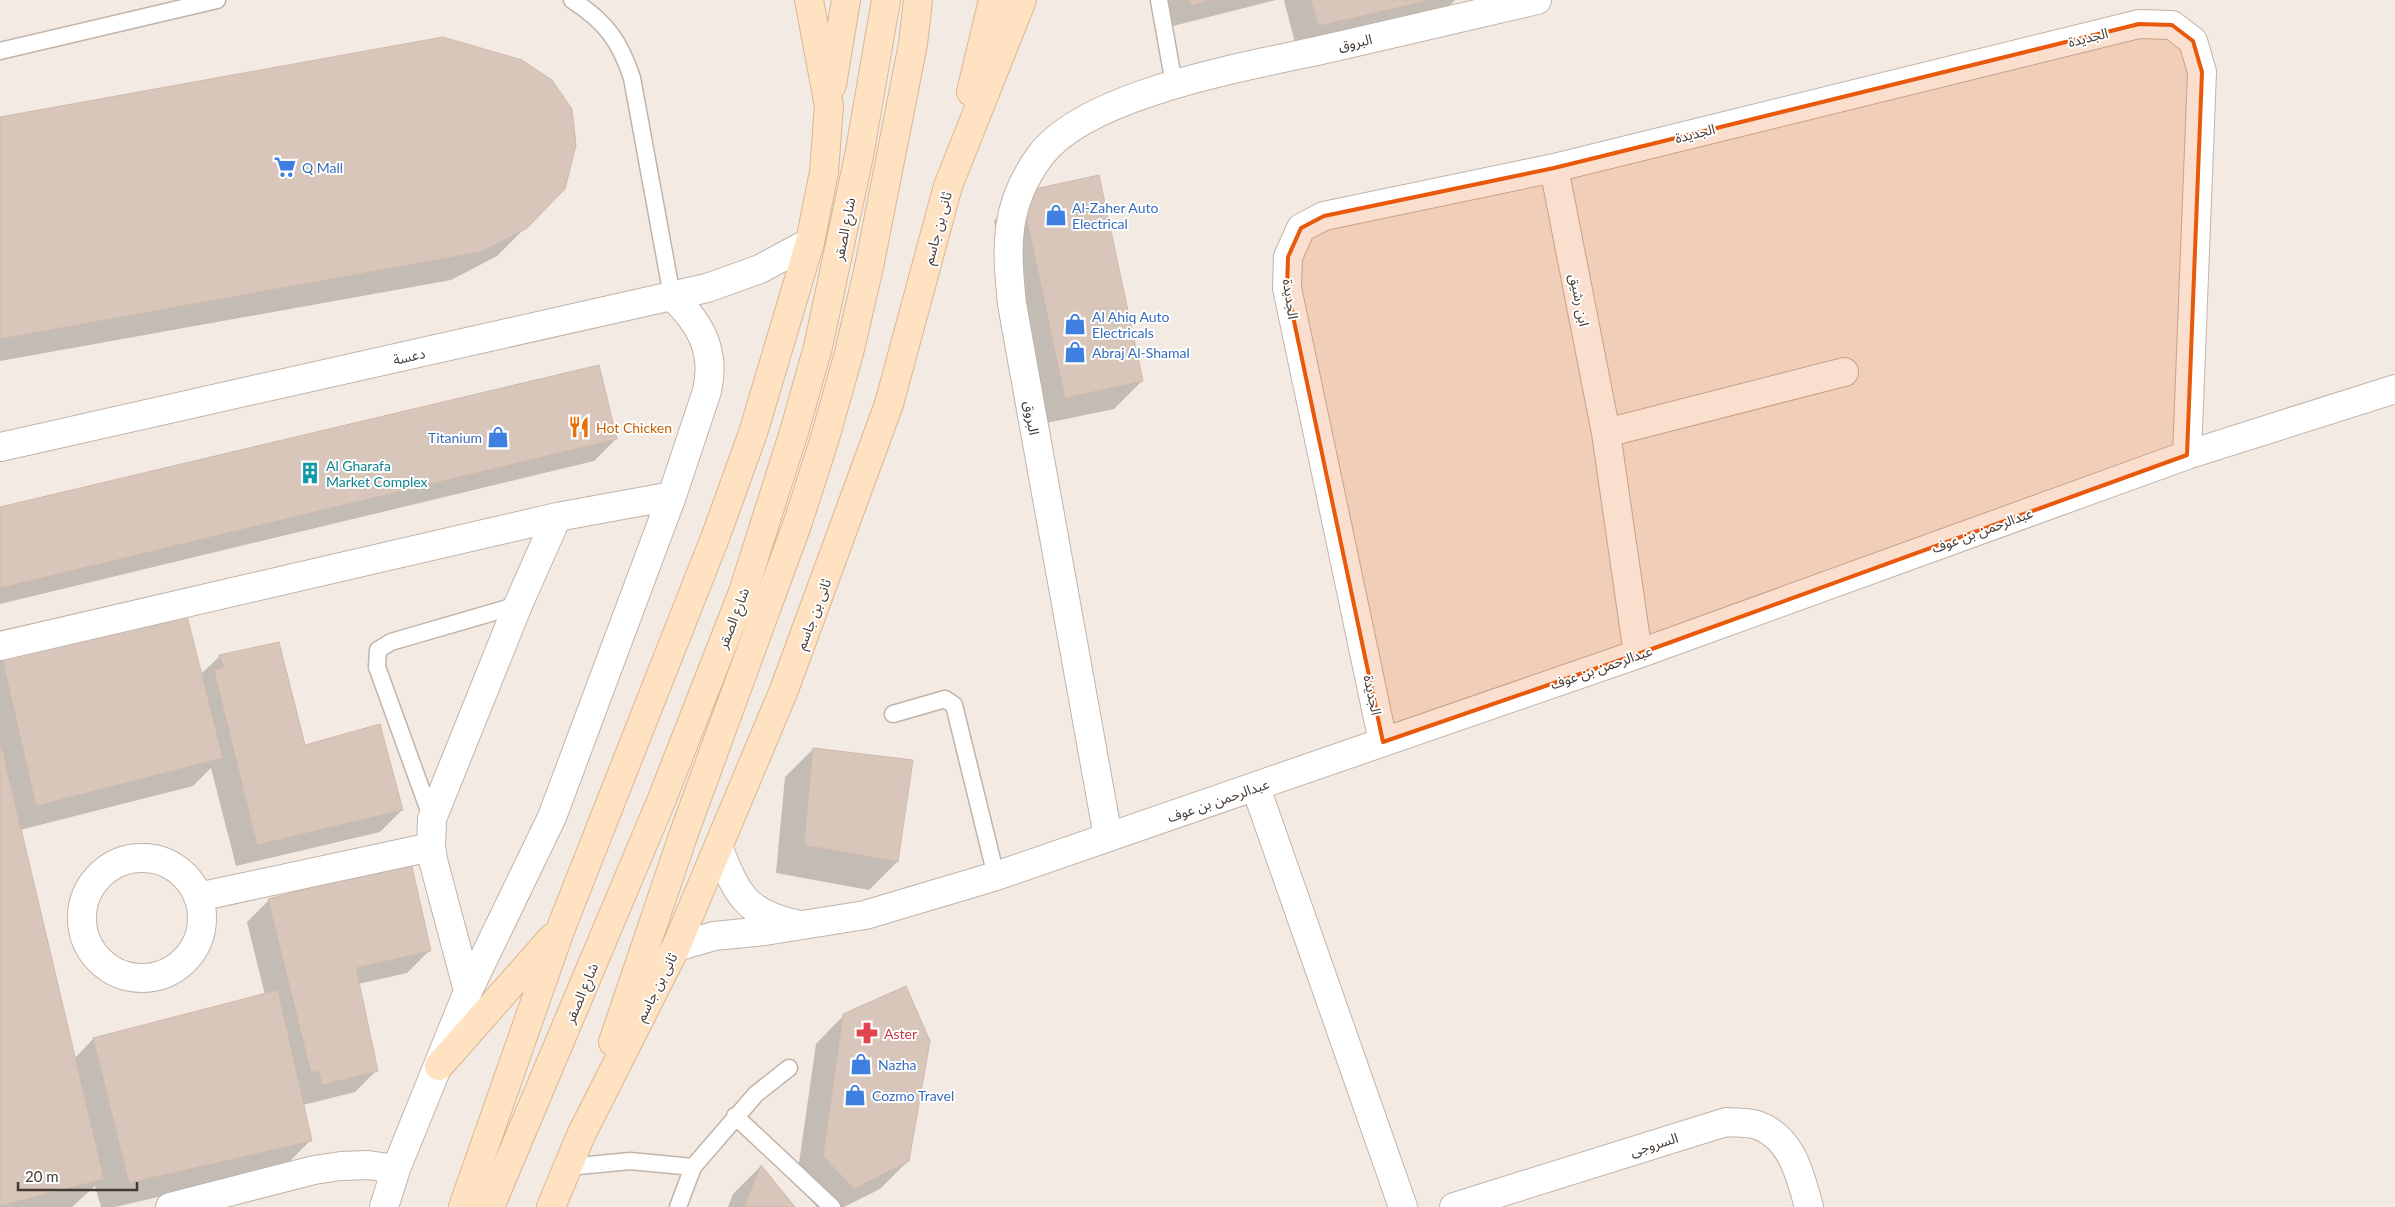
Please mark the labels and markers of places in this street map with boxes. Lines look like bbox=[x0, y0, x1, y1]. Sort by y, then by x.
supermarket icon: Q Mall bbox=[272, 154, 298, 180]
place label: Q Mall bbox=[302, 159, 343, 176]
place label: Al-Zaher Auto Electrical bbox=[1072, 199, 1158, 232]
shop icon: Al-Zaher Auto Electrical bbox=[1043, 202, 1069, 228]
place label: Al Ahiq Auto Electricals bbox=[1092, 308, 1170, 341]
shop icon: Al Ahiq Auto Electricals bbox=[1062, 311, 1088, 337]
shop icon: Abraj Al-Shamal bbox=[1062, 339, 1088, 365]
place label: Abraj Al-Shamal bbox=[1092, 344, 1190, 361]
restaurant icon: Hot Chicken bbox=[566, 414, 592, 440]
place label: Hot Chicken bbox=[596, 419, 672, 436]
shop icon: Titanium bbox=[485, 424, 511, 450]
place label: Titanium bbox=[428, 429, 482, 446]
place label: Al Gharafa Market Complex bbox=[326, 457, 428, 490]
building icon: Al Gharafa Market Complex bbox=[297, 460, 323, 486]
pharmacy icon: Aster bbox=[854, 1020, 880, 1046]
place label: Aster bbox=[884, 1025, 917, 1042]
shop icon: Nazha bbox=[848, 1051, 874, 1077]
place label: Nazha bbox=[878, 1056, 917, 1073]
shop icon: Cozmo Travel bbox=[842, 1082, 868, 1108]
place label: Cozmo Travel bbox=[872, 1087, 954, 1104]

